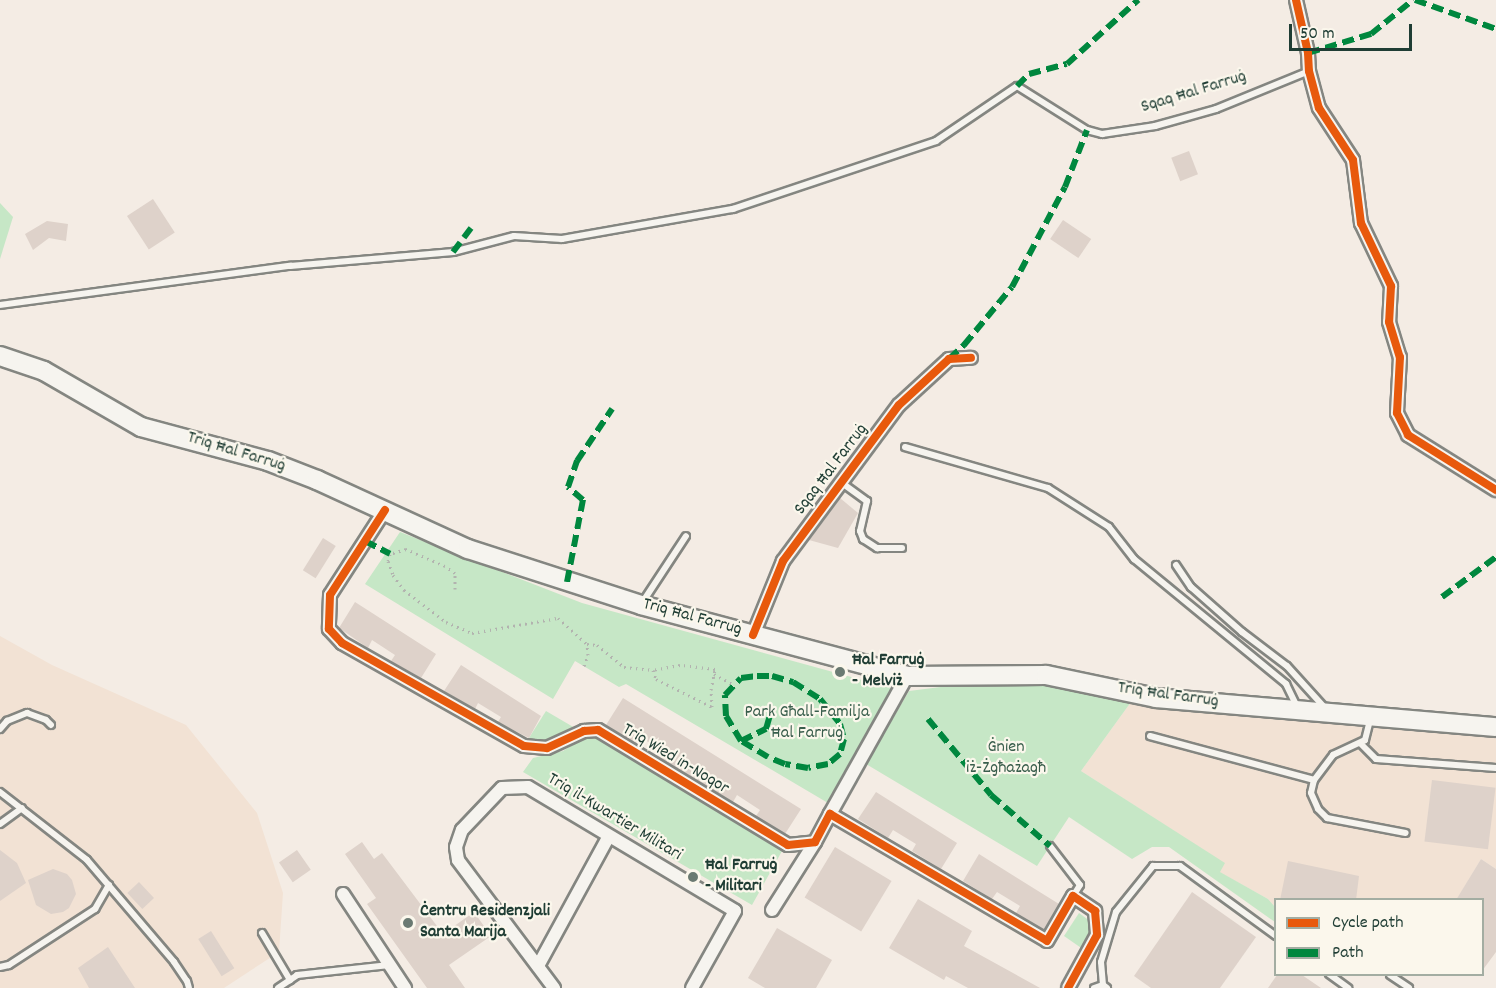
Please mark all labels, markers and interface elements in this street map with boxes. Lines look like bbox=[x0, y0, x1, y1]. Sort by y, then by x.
scale bar bbox=[1292, 12, 1415, 50]
text: 50 m bbox=[1300, 22, 1335, 47]
street label: Sqaq Ħal Farruġ bbox=[1139, 67, 1249, 119]
street label: Sqaq Ħal Farruġ bbox=[791, 420, 873, 520]
street label: Triq Ħal Farruġ bbox=[184, 428, 288, 478]
street label: Triq Ħal Farruġ bbox=[640, 594, 744, 642]
place label: Ħal Farruġ - Melviż bbox=[852, 651, 924, 694]
marker: Ħal Farruġ - Melviż bbox=[833, 665, 847, 679]
street label: Triq Ħal Farruġ bbox=[1116, 678, 1220, 714]
park label: Park Għall-Familja Ħal Farruġ bbox=[745, 703, 869, 746]
street label: Triq Wied in-Noqor bbox=[618, 720, 732, 800]
park label: Ġnien iż-Żgħażagħ bbox=[966, 738, 1046, 780]
street label: Triq il-Kwartier Militari bbox=[543, 769, 685, 867]
place label: Ħal Farruġ - Militari bbox=[705, 856, 777, 898]
marker: Ħal Farruġ - Militari bbox=[686, 870, 700, 884]
legend bbox=[1274, 898, 1484, 976]
place label: Ċentru Residenzjali Santa Marija bbox=[420, 902, 550, 944]
text: Cycle path bbox=[1332, 911, 1403, 936]
marker: Ċentru Residenzjali Santa Marija bbox=[401, 916, 415, 930]
text: Path bbox=[1332, 941, 1364, 966]

